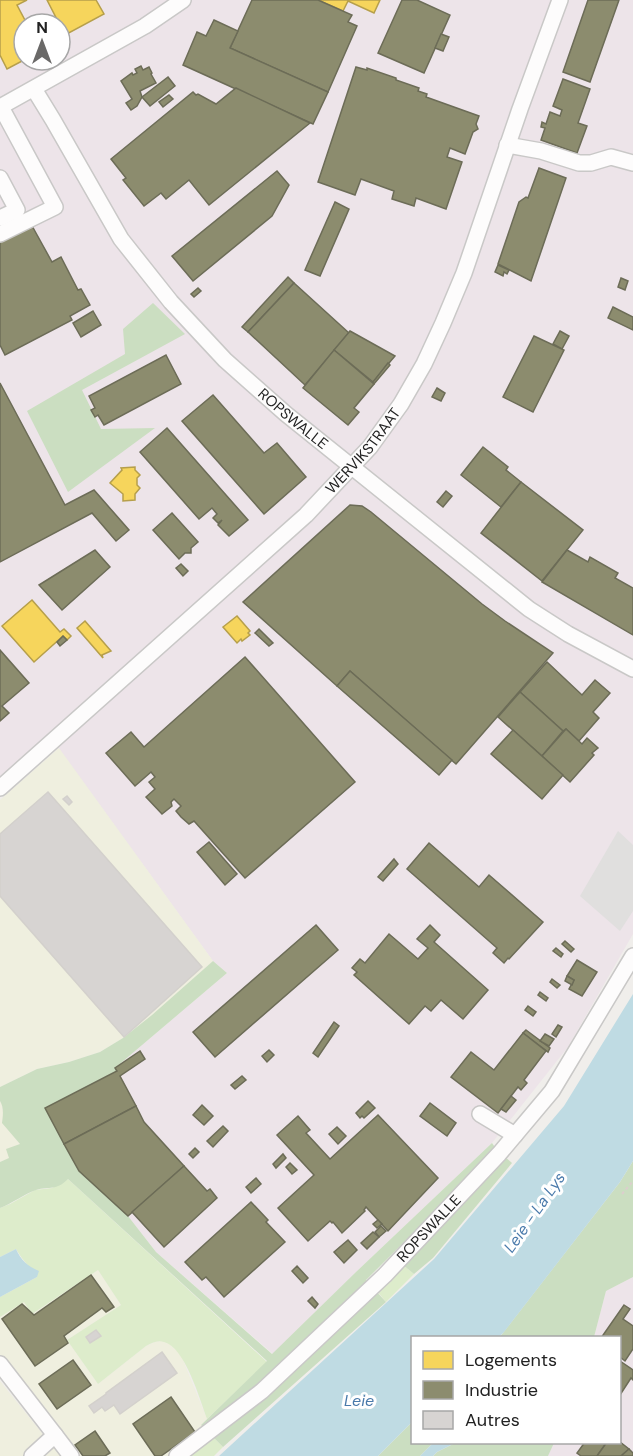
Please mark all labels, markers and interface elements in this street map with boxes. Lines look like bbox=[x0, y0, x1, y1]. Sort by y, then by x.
north arrow bbox=[12, 12, 72, 72]
text: N bbox=[36, 17, 48, 38]
street label: ROPSWALLE bbox=[254, 384, 332, 454]
street label: WERVIKSTRAAT bbox=[321, 404, 405, 498]
water label: Leie - La Lys bbox=[499, 1168, 570, 1257]
street label: ROPSWALLE bbox=[392, 1191, 465, 1266]
legend bbox=[411, 1336, 621, 1444]
text: Logements bbox=[465, 1348, 557, 1372]
text: Industrie bbox=[465, 1378, 538, 1402]
water label: Leie bbox=[344, 1390, 374, 1411]
text: Autres bbox=[465, 1408, 520, 1432]

